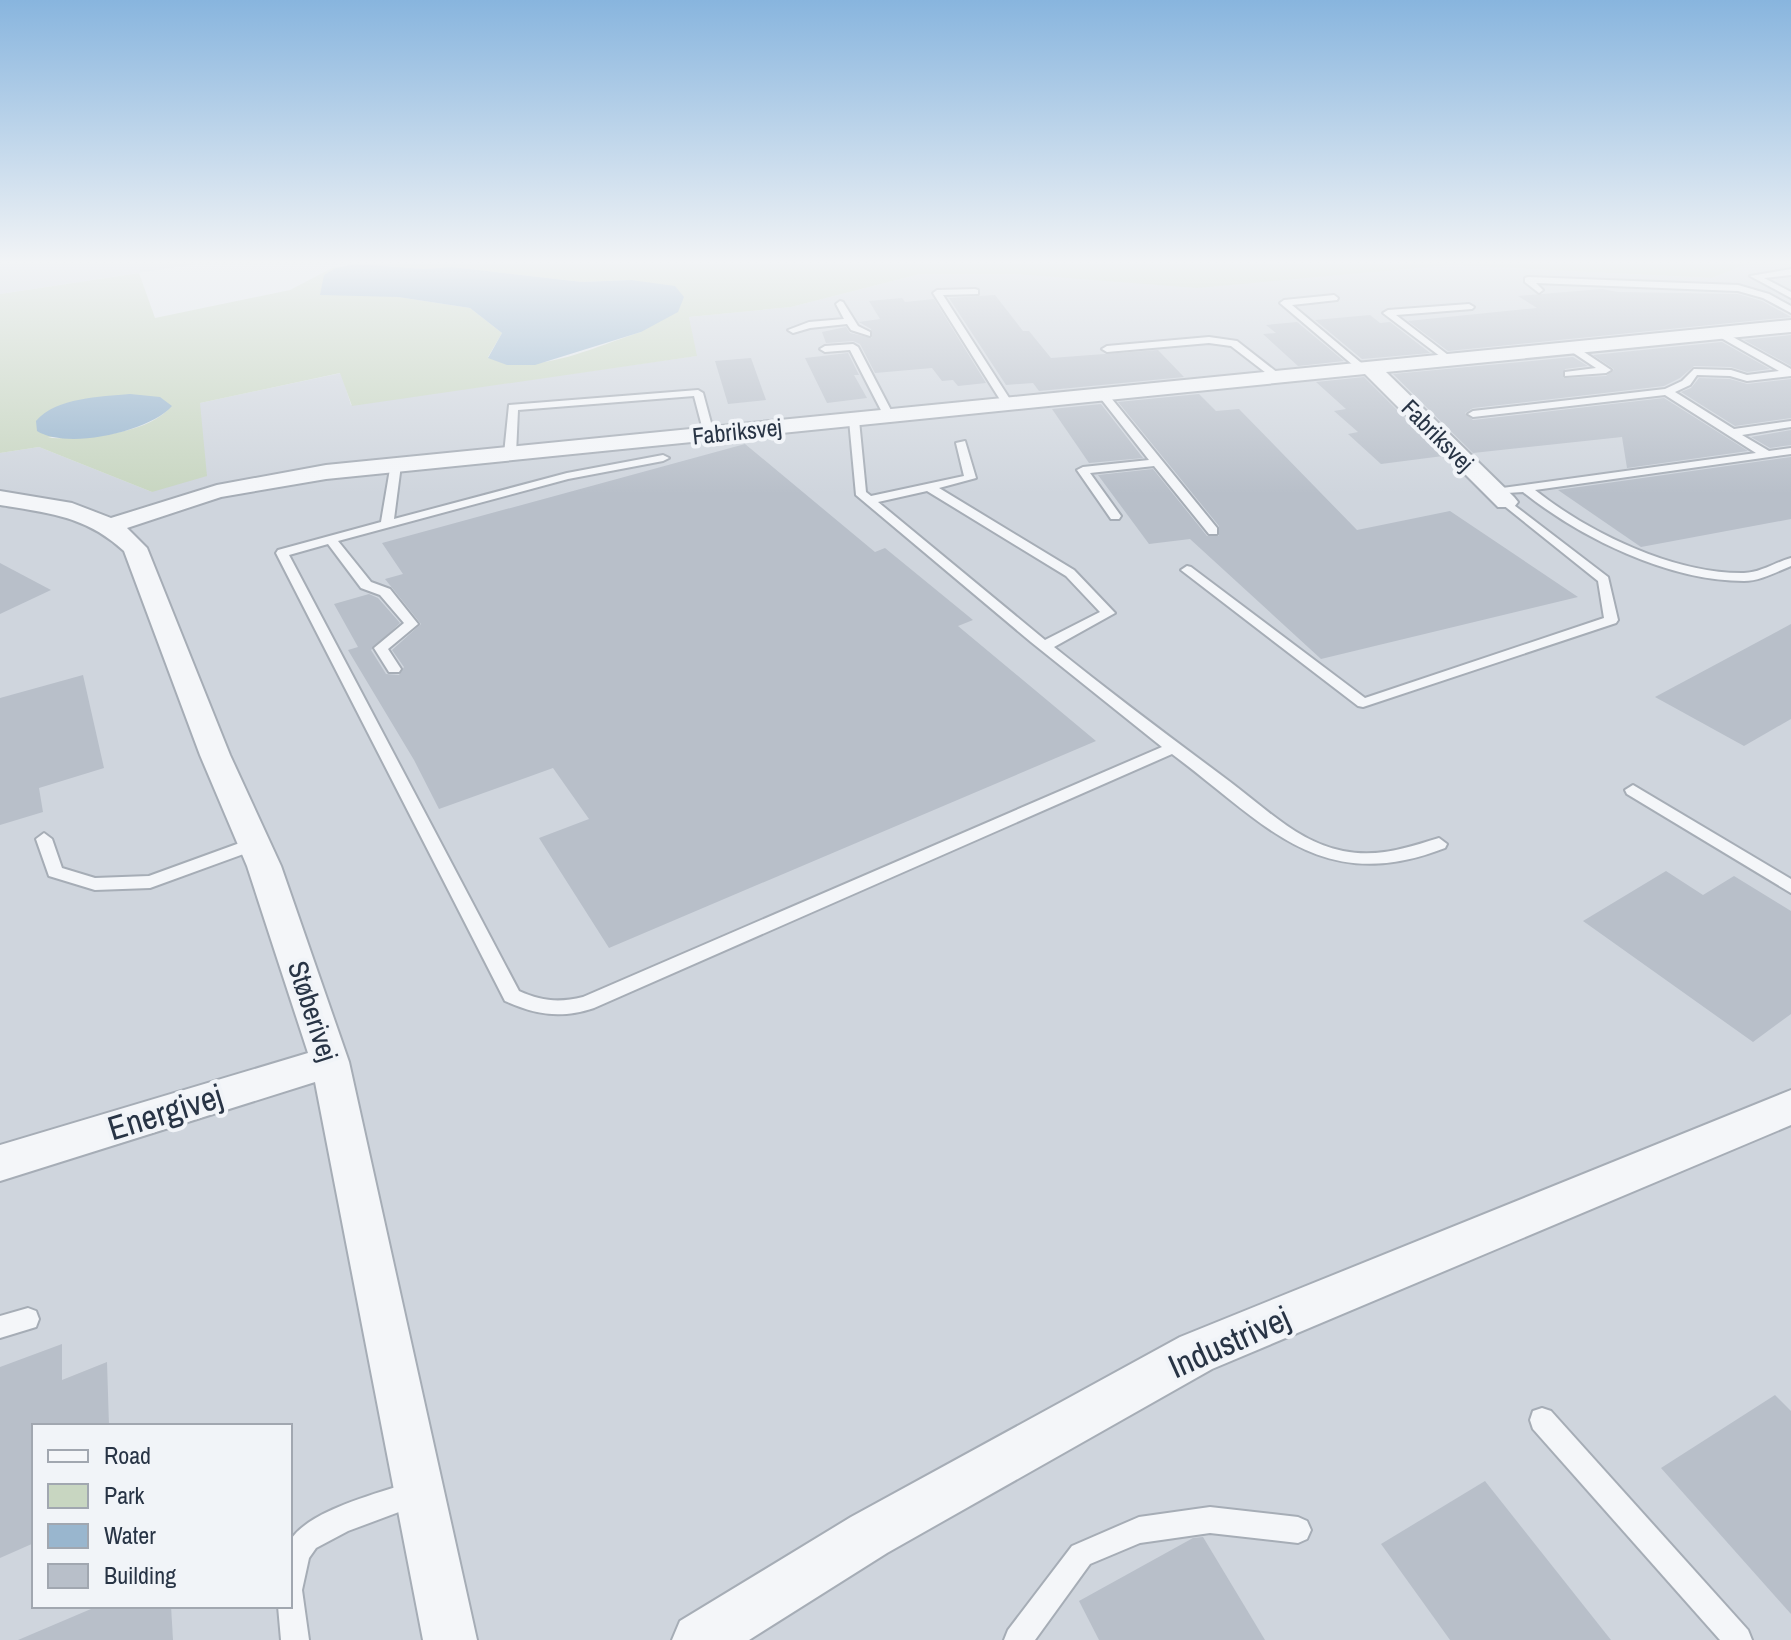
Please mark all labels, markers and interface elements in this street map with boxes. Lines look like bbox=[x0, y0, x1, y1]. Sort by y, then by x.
street label: Fabriksvej bbox=[1395, 392, 1481, 478]
street label: Fabriksvej bbox=[691, 410, 783, 452]
street label: Støberivej bbox=[279, 956, 347, 1066]
street label: Energivej bbox=[102, 1073, 228, 1151]
street label: Industrivej bbox=[1161, 1295, 1297, 1389]
legend bbox=[32, 1424, 292, 1608]
text: Road bbox=[104, 1439, 151, 1471]
text: Park bbox=[104, 1479, 145, 1511]
text: Water bbox=[104, 1519, 156, 1551]
text: Building bbox=[104, 1559, 176, 1591]

